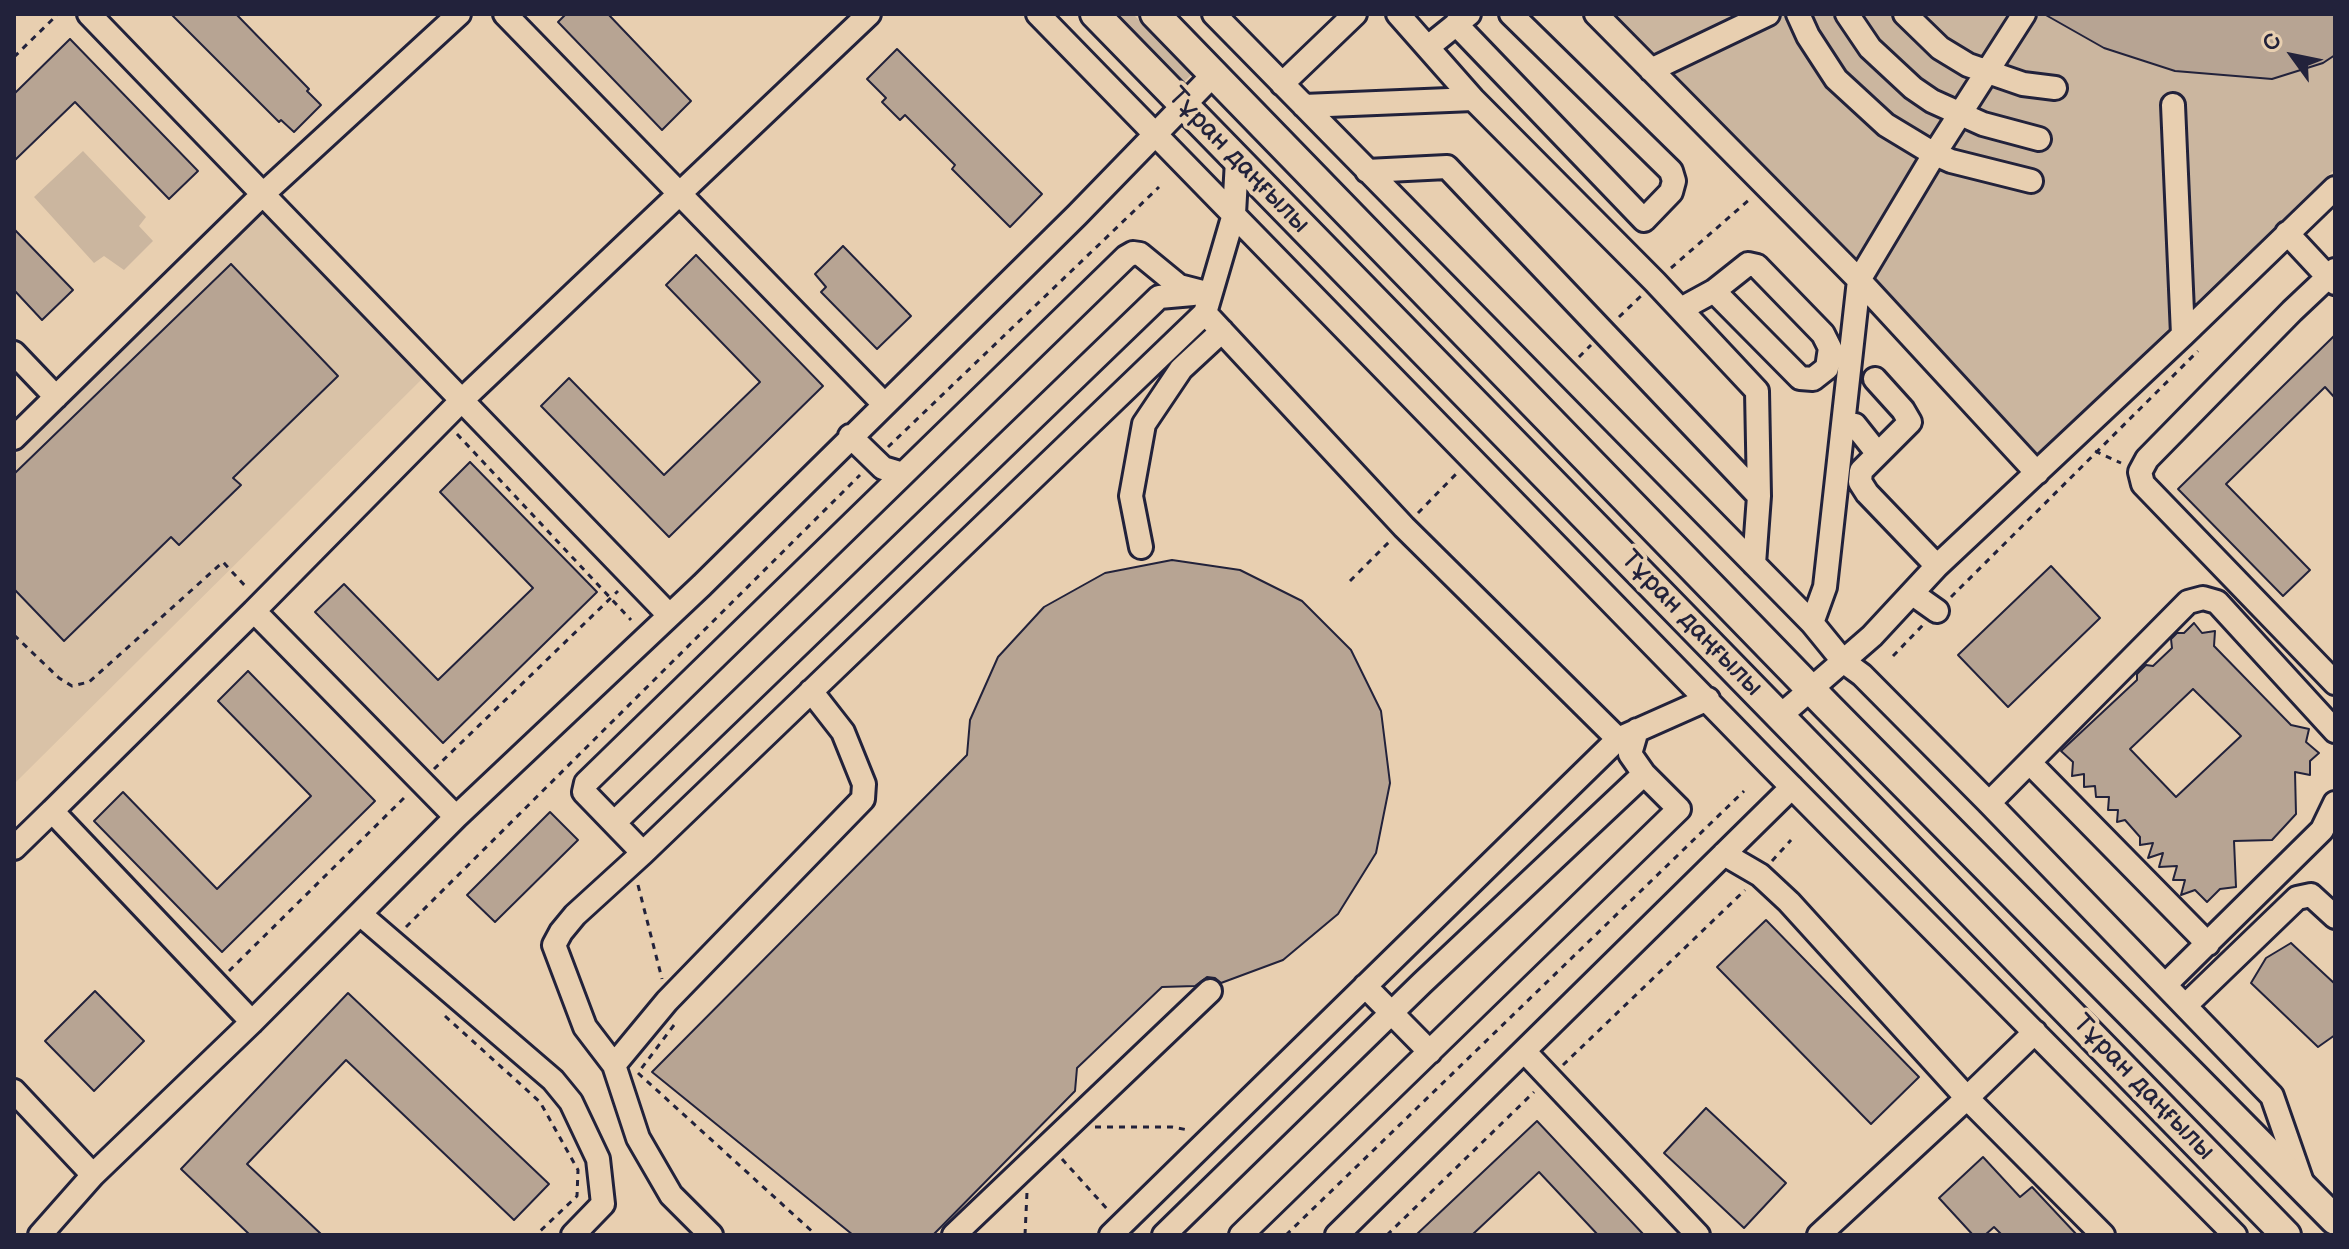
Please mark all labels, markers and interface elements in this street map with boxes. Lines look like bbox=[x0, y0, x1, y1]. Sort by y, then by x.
north arrow bbox=[2253, 16, 2333, 96]
text: С bbox=[2257, 29, 2288, 56]
street label: Тұран даңғылы bbox=[1161, 82, 1315, 240]
street label: Тұран даңғылы bbox=[1614, 545, 1768, 703]
street label: Тұран даңғылы bbox=[2066, 1009, 2220, 1167]

